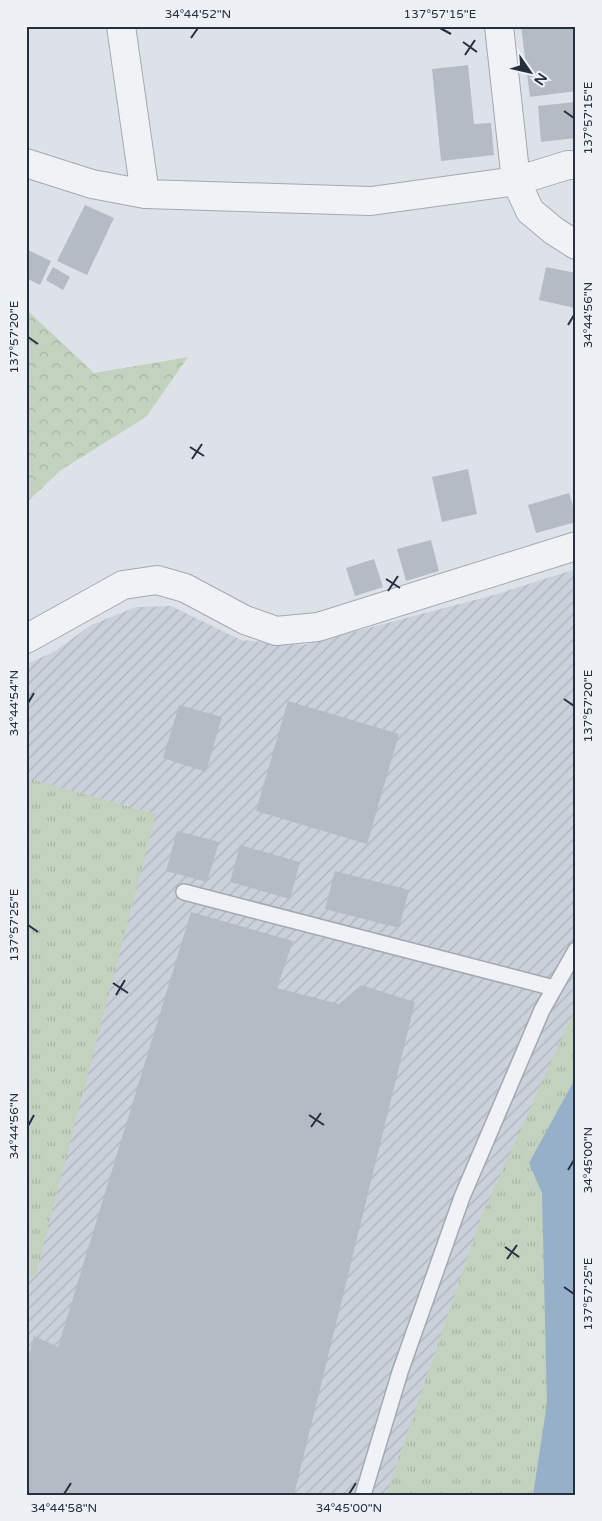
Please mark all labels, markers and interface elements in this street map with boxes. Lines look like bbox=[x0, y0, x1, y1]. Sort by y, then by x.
text: 34°44'52"N bbox=[165, 7, 231, 21]
text: 137°57'15"E bbox=[404, 7, 477, 21]
north arrow bbox=[504, 48, 554, 98]
text: N bbox=[530, 70, 551, 88]
text: 137°57'15"E bbox=[581, 81, 595, 154]
text: 34°44'56"N bbox=[581, 282, 595, 348]
text: 137°57'20"E bbox=[7, 300, 21, 373]
text: 137°57'20"E bbox=[581, 669, 595, 742]
text: 34°44'54"N bbox=[7, 670, 21, 736]
text: 137°57'25"E bbox=[7, 888, 21, 961]
text: 34°44'56"N bbox=[7, 1093, 21, 1159]
text: 34°45'00"N bbox=[581, 1127, 595, 1193]
text: 137°57'25"E bbox=[581, 1257, 595, 1330]
text: 34°44'58"N bbox=[31, 1501, 97, 1515]
text: 34°45'00"N bbox=[316, 1501, 382, 1515]

